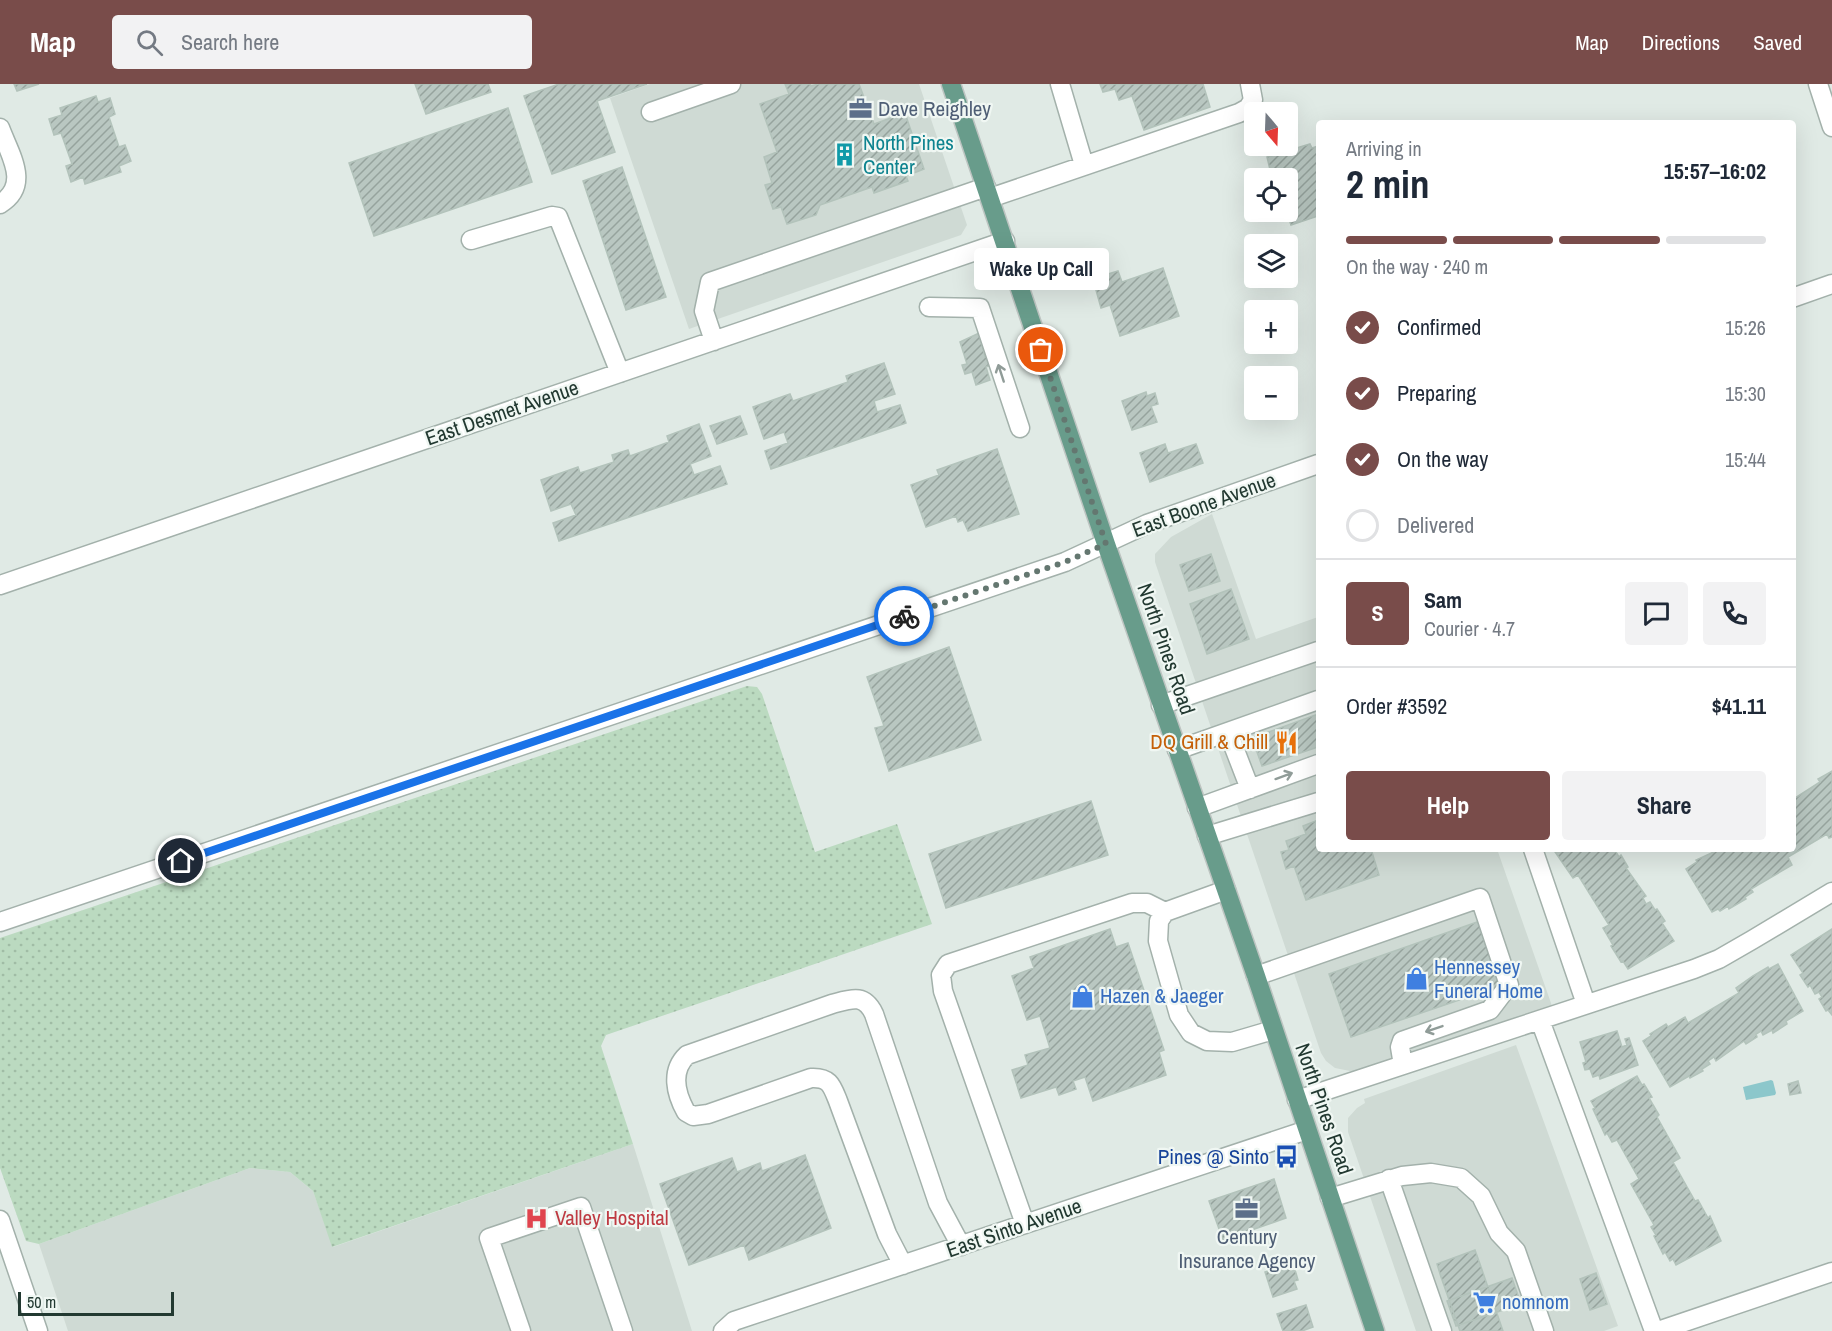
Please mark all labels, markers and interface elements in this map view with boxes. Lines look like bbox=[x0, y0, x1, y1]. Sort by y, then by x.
search box bbox=[112, 15, 532, 69]
text: Map bbox=[30, 23, 76, 61]
icon: search bbox=[133, 26, 166, 59]
text: Search here bbox=[181, 27, 279, 57]
text: Map bbox=[1575, 28, 1609, 57]
text: Directions bbox=[1642, 28, 1720, 57]
text: Saved bbox=[1753, 28, 1802, 57]
place label: Dave Reighley bbox=[878, 94, 991, 123]
office icon: Dave Reighley bbox=[847, 96, 873, 122]
north arrow bbox=[1244, 102, 1298, 156]
map controls bbox=[1244, 102, 1298, 420]
place label: North Pines Center bbox=[863, 128, 954, 181]
text: Arriving in bbox=[1346, 135, 1422, 162]
building icon: North Pines Center bbox=[832, 142, 858, 168]
text: 15:57–16:02 bbox=[1664, 156, 1766, 186]
text: 2 min bbox=[1346, 158, 1430, 210]
button: locate bbox=[1244, 168, 1298, 222]
button: layers bbox=[1244, 234, 1298, 288]
callout: Wake Up Call bbox=[974, 248, 1108, 290]
text: On the way · 240 m bbox=[1346, 253, 1488, 280]
text: Wake Up Call bbox=[990, 255, 1093, 282]
button: + bbox=[1244, 300, 1298, 354]
icon: check bbox=[1346, 311, 1379, 344]
text: Confirmed bbox=[1397, 312, 1481, 342]
text: 15:26 bbox=[1725, 314, 1766, 341]
pin bbox=[1015, 324, 1066, 375]
icon: bag bbox=[1024, 333, 1057, 366]
one-way arrow bbox=[995, 364, 1006, 383]
button: − bbox=[1244, 366, 1298, 420]
street label: East Desmet Avenue bbox=[421, 373, 582, 452]
icon: check bbox=[1346, 377, 1379, 410]
text: Preparing bbox=[1397, 378, 1476, 408]
text: 15:30 bbox=[1725, 380, 1766, 407]
icon: check bbox=[1346, 443, 1379, 476]
text: On the way bbox=[1397, 444, 1488, 474]
text: 15:44 bbox=[1725, 446, 1766, 473]
street label: East Boone Avenue bbox=[1128, 465, 1280, 544]
text: Delivered bbox=[1397, 510, 1474, 540]
street label: North Pines Road bbox=[1130, 579, 1202, 718]
button: chat bbox=[1625, 582, 1688, 645]
button: phone bbox=[1703, 582, 1766, 645]
text: Sam bbox=[1424, 585, 1462, 615]
courier bbox=[874, 586, 934, 646]
text: S bbox=[1371, 598, 1384, 628]
icon: bike bbox=[888, 600, 921, 633]
text: Courier · 4.7 bbox=[1424, 615, 1515, 642]
text: Order #3592 bbox=[1346, 691, 1447, 721]
text: $41.11 bbox=[1712, 691, 1766, 721]
place label: DQ Grill & Chill bbox=[1150, 727, 1268, 756]
restaurant icon: DQ Grill & Chill bbox=[1273, 729, 1299, 755]
one-way arrow bbox=[1274, 770, 1293, 781]
button: Help bbox=[1346, 771, 1550, 840]
button: Share bbox=[1562, 771, 1766, 840]
pin bbox=[155, 835, 206, 886]
icon: home bbox=[164, 844, 197, 877]
place label: Hennessey Funeral Home bbox=[1434, 952, 1543, 1005]
shop icon: Hennessey Funeral Home bbox=[1403, 966, 1429, 992]
place label: Hazen & Jaeger bbox=[1100, 981, 1224, 1010]
shop icon: Hazen & Jaeger bbox=[1069, 983, 1095, 1009]
one-way arrow bbox=[1425, 1024, 1444, 1035]
street label: North Pines Road bbox=[1288, 1039, 1360, 1178]
place label: Pines @ Sinto bbox=[1158, 1142, 1269, 1171]
bus stop icon: Pines @ Sinto bbox=[1274, 1144, 1300, 1170]
street label: East Sinto Avenue bbox=[942, 1191, 1085, 1264]
office icon: Century Insurance Agency bbox=[1234, 1196, 1260, 1222]
place label: Valley Hospital bbox=[555, 1203, 669, 1232]
hospital icon: Valley Hospital bbox=[524, 1205, 550, 1231]
place label: Century Insurance Agency bbox=[1179, 1222, 1316, 1275]
place label: nomnom bbox=[1502, 1287, 1569, 1316]
scale bar bbox=[18, 1289, 174, 1316]
supermarket icon: nomnom bbox=[1471, 1289, 1497, 1315]
text: 50 m bbox=[27, 1291, 56, 1313]

